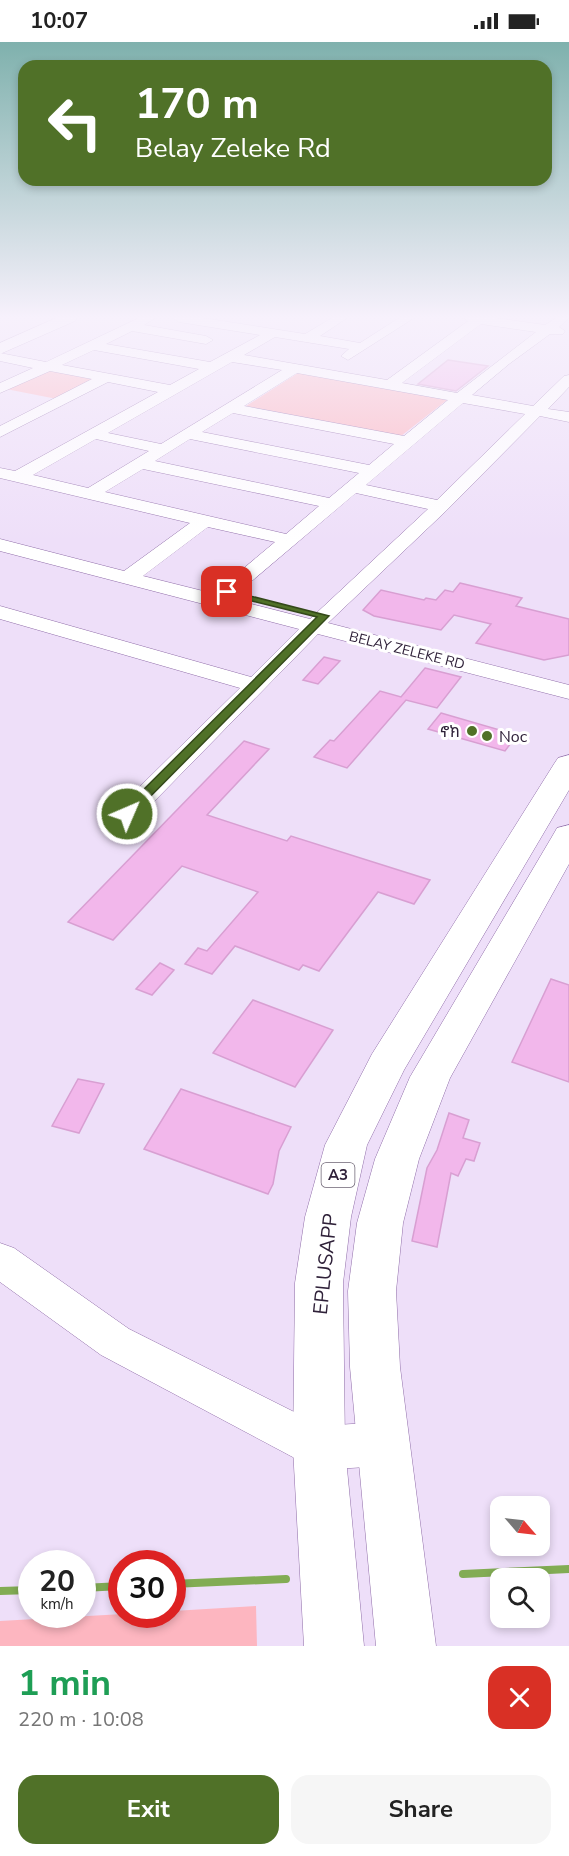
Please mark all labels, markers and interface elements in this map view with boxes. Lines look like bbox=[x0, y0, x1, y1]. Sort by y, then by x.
text: 10:07 bbox=[30, 6, 88, 36]
text: 170 m bbox=[135, 76, 259, 133]
icon: left bbox=[36, 84, 114, 162]
text: Belay Zeleke Rd bbox=[135, 130, 331, 167]
pin bbox=[201, 566, 252, 617]
icon: arrive bbox=[210, 575, 243, 608]
street label: BELAY ZELEKE RD bbox=[347, 627, 467, 674]
place label: ኖክ bbox=[440, 721, 460, 743]
marker: ኖክ bbox=[465, 724, 479, 738]
place label: Noc bbox=[499, 726, 528, 748]
marker: Noc bbox=[480, 729, 494, 743]
position arrow bbox=[95, 782, 159, 846]
road number: A3 bbox=[322, 1163, 354, 1187]
street label: EPLUSAPP bbox=[307, 1212, 344, 1316]
north arrow bbox=[490, 1496, 550, 1556]
map controls bbox=[490, 1496, 550, 1628]
speed limit sign: 30 bbox=[108, 1550, 186, 1628]
text: 20 bbox=[39, 1561, 75, 1602]
button: search bbox=[490, 1568, 550, 1628]
text: km/h bbox=[40, 1594, 74, 1614]
text: 1 min bbox=[18, 1659, 111, 1708]
button: close bbox=[488, 1666, 551, 1729]
text: 220 m · 10:08 bbox=[18, 1706, 144, 1733]
button: Exit bbox=[18, 1775, 279, 1844]
button: Share bbox=[291, 1775, 551, 1844]

